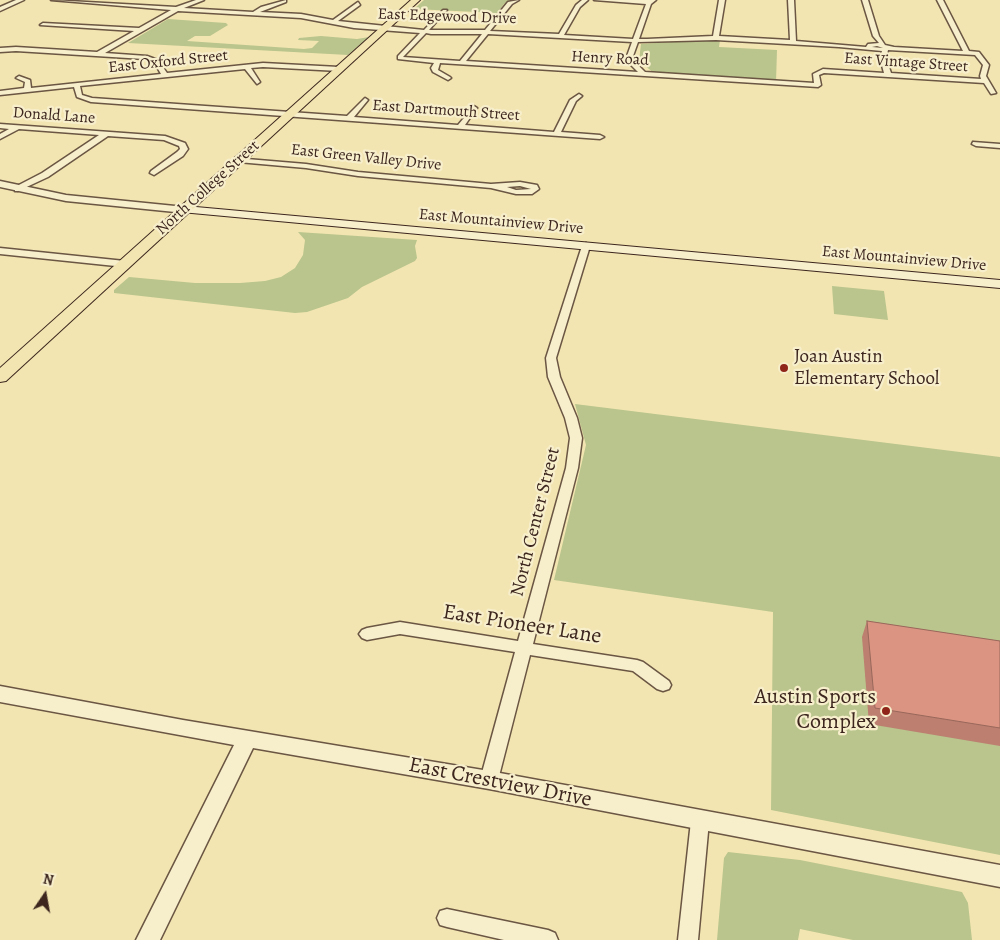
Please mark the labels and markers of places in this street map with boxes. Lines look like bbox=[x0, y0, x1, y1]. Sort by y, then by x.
place label: Joan Austin Elementary School bbox=[794, 346, 939, 390]
marker: Joan Austin Elementary School bbox=[778, 362, 790, 374]
place label: Austin Sports Complex bbox=[754, 685, 876, 736]
marker: Austin Sports Complex bbox=[880, 705, 892, 717]

